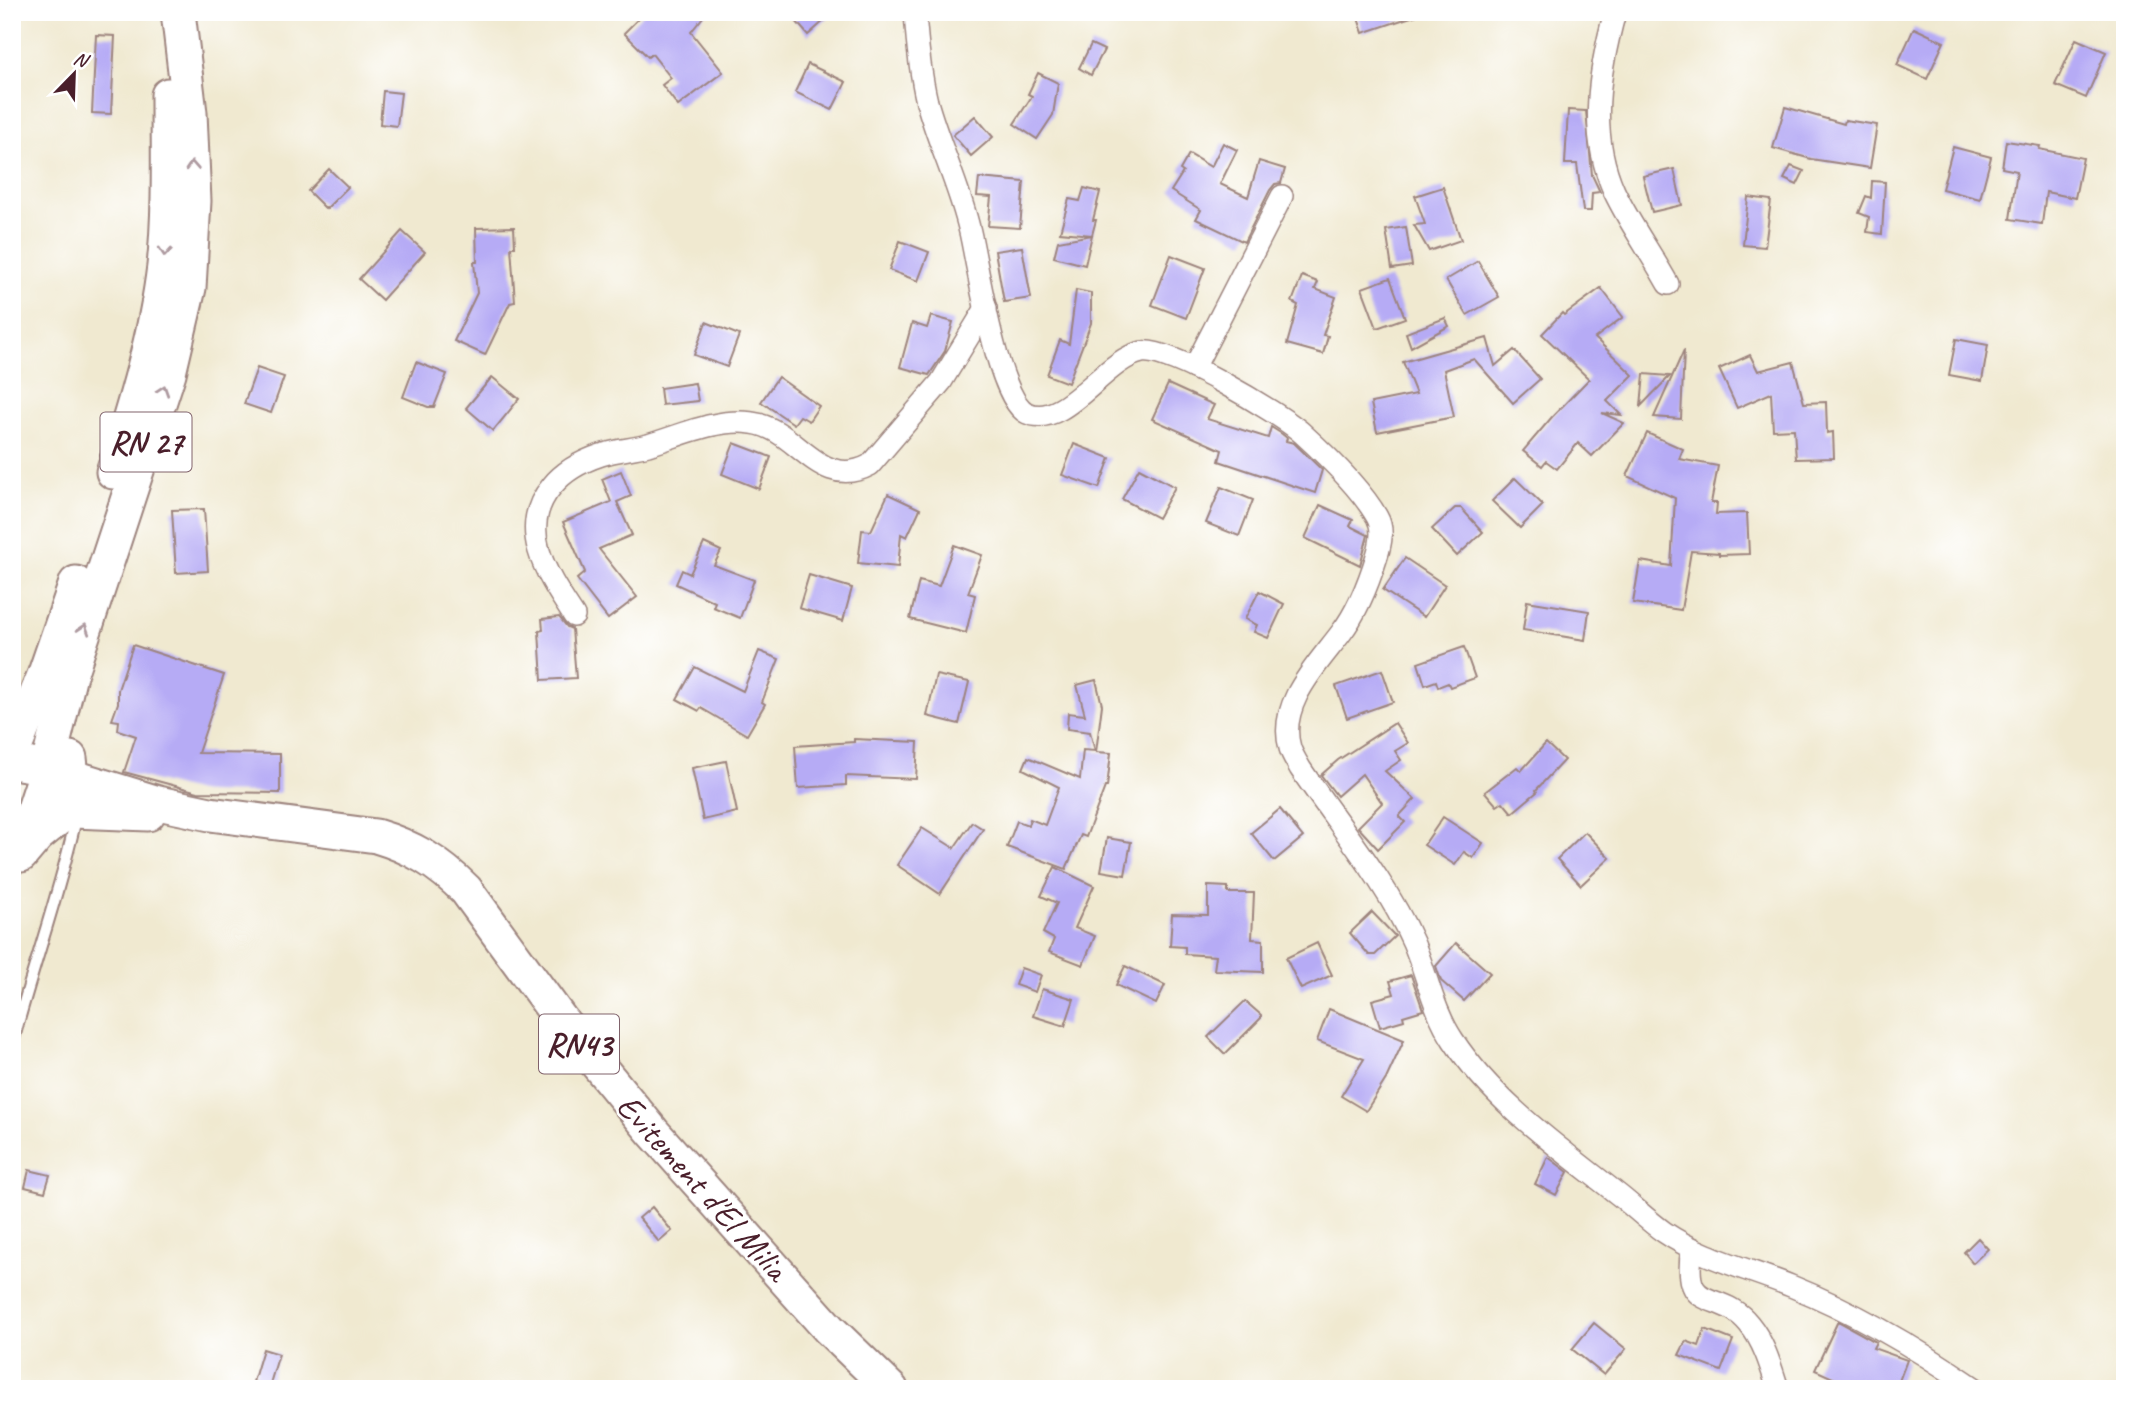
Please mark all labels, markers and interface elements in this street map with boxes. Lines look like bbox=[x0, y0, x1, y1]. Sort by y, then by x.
north arrow bbox=[38, 38, 108, 108]
text: N bbox=[70, 46, 93, 74]
one-way arrow bbox=[185, 160, 200, 171]
one-way arrow bbox=[158, 247, 173, 258]
one-way arrow bbox=[155, 384, 169, 396]
road number: RN 27 bbox=[100, 412, 192, 472]
one-way arrow bbox=[76, 624, 91, 636]
road number: RN43 bbox=[539, 1014, 619, 1074]
street label: Evitement d'El Milia bbox=[607, 1085, 800, 1292]

